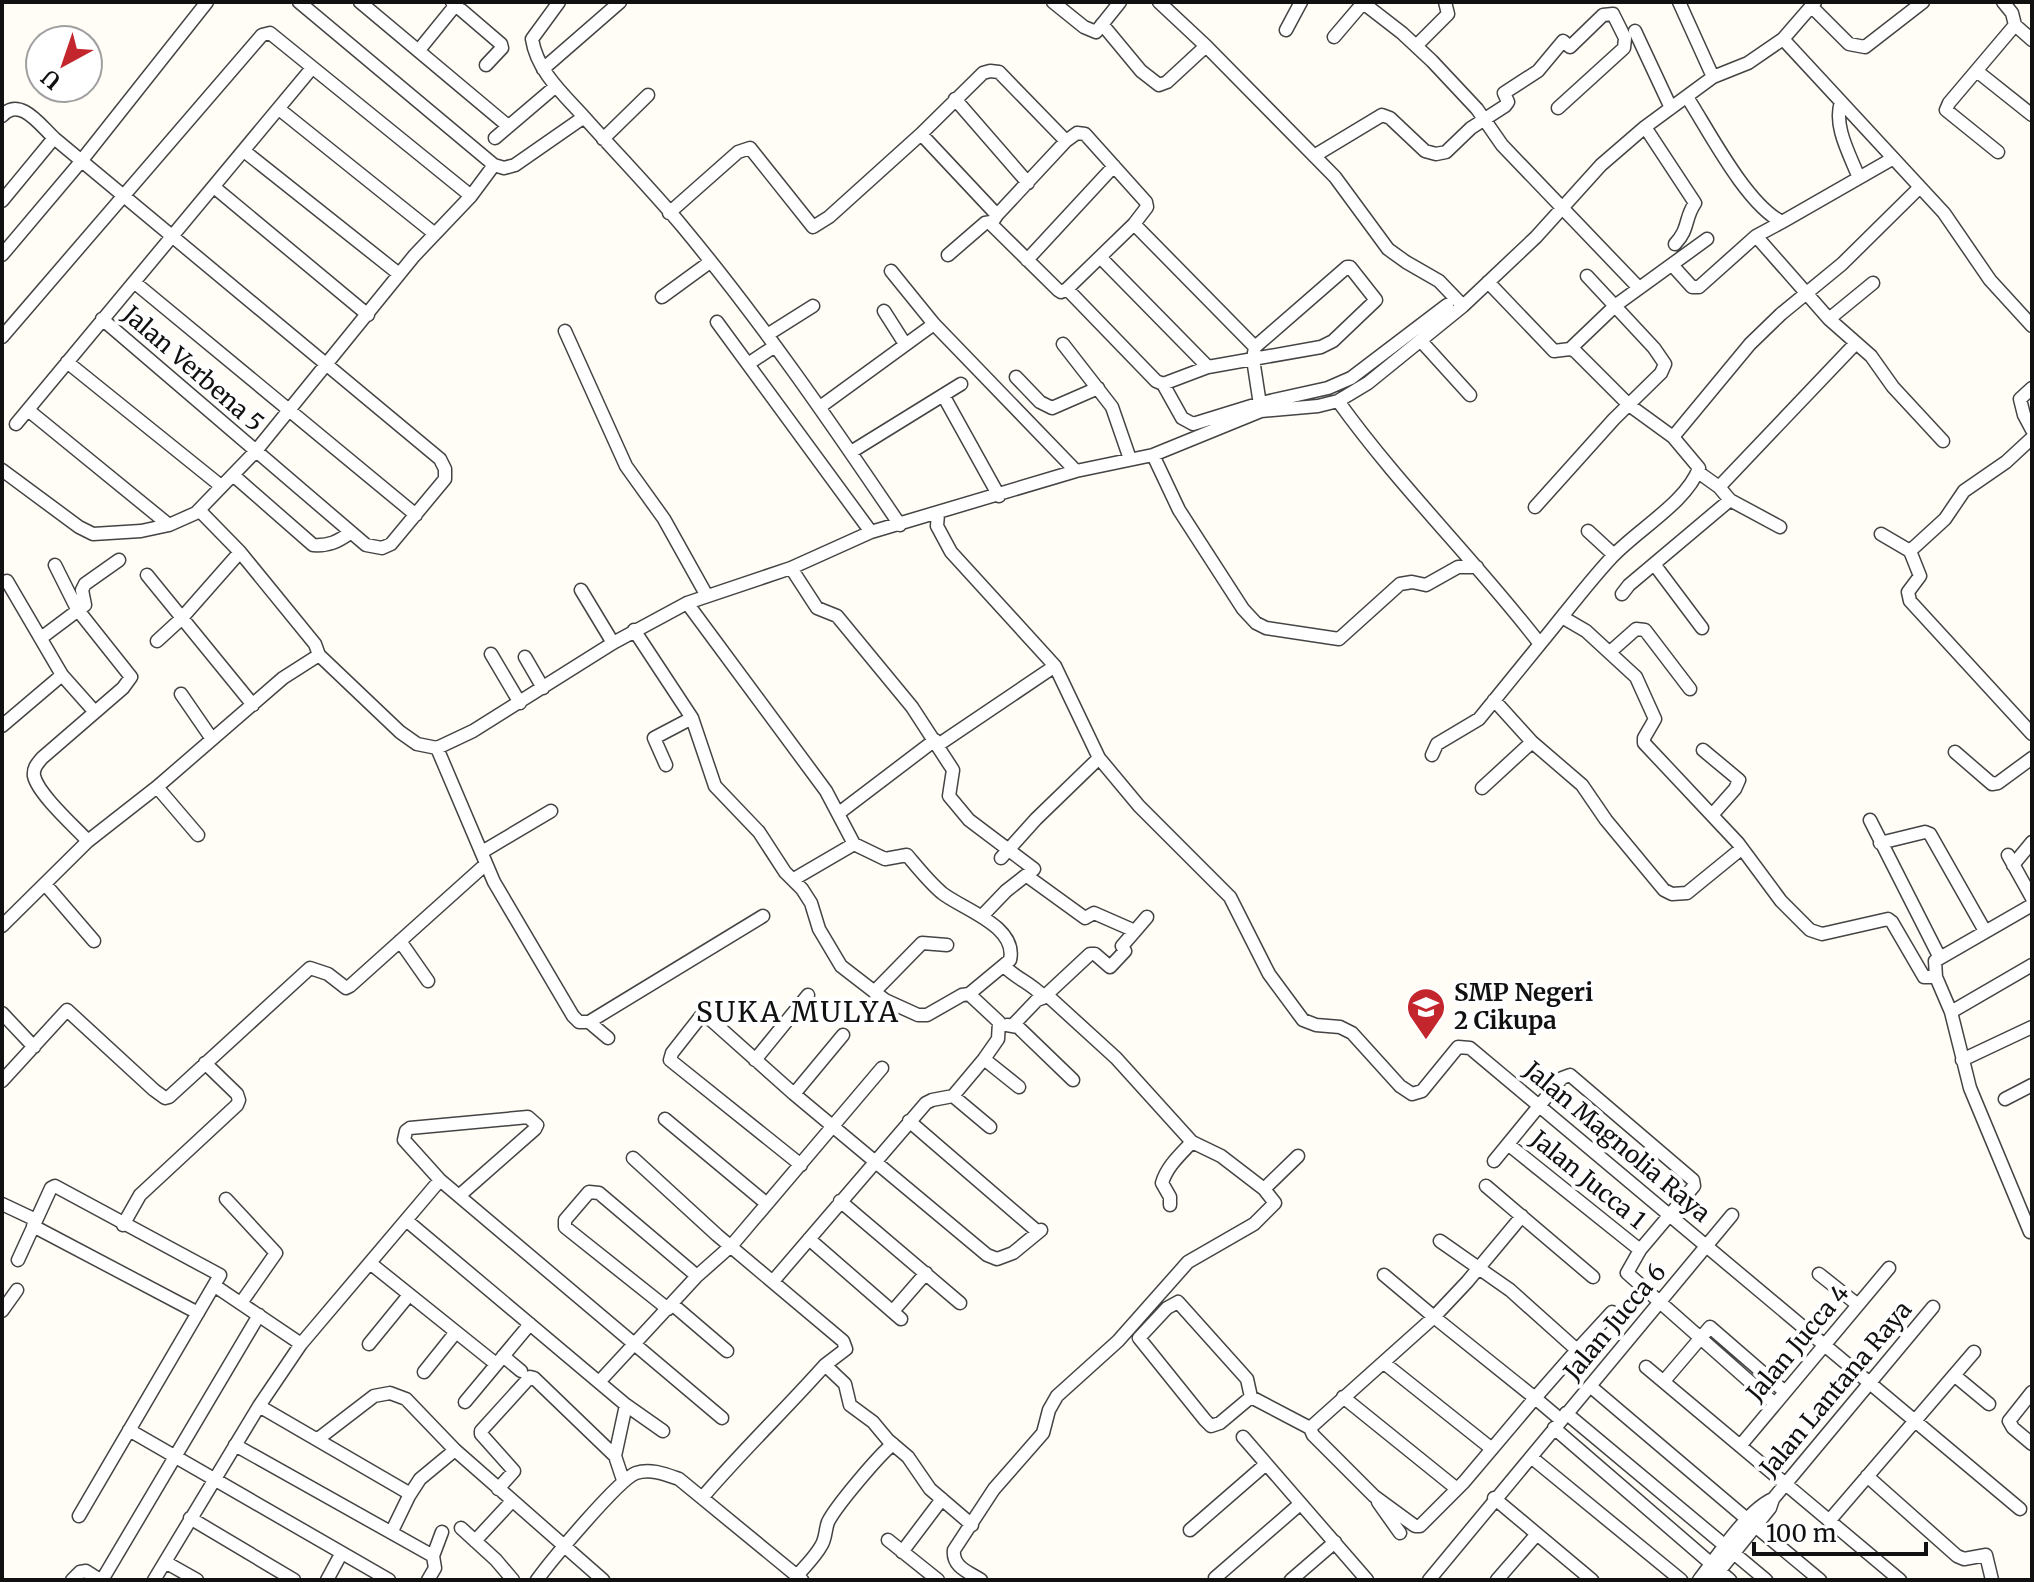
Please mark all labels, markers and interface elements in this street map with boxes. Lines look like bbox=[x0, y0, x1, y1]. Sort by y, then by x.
north arrow bbox=[24, 24, 104, 104]
text: U bbox=[35, 63, 66, 95]
street label: Jalan Verbena 5 bbox=[116, 298, 270, 438]
place label: SMP Negeri 2 Cikupa bbox=[1454, 977, 1593, 1036]
school or university icon: SMP Negeri 2 Cikupa bbox=[1405, 986, 1447, 1041]
district label: SUKA MULYA bbox=[696, 994, 900, 1030]
street label: Jalan Magnolia Raya bbox=[1517, 1054, 1717, 1229]
street label: Jalan Jucca 1 bbox=[1524, 1123, 1652, 1236]
street label: Jalan Jucca 6 bbox=[1556, 1257, 1672, 1387]
street label: Jalan Jucca 4 bbox=[1739, 1278, 1856, 1408]
street label: Jalan Lantana Raya bbox=[1752, 1294, 1918, 1484]
scale bar bbox=[1754, 1506, 1926, 1556]
text: 100 m bbox=[1766, 1518, 1837, 1549]

